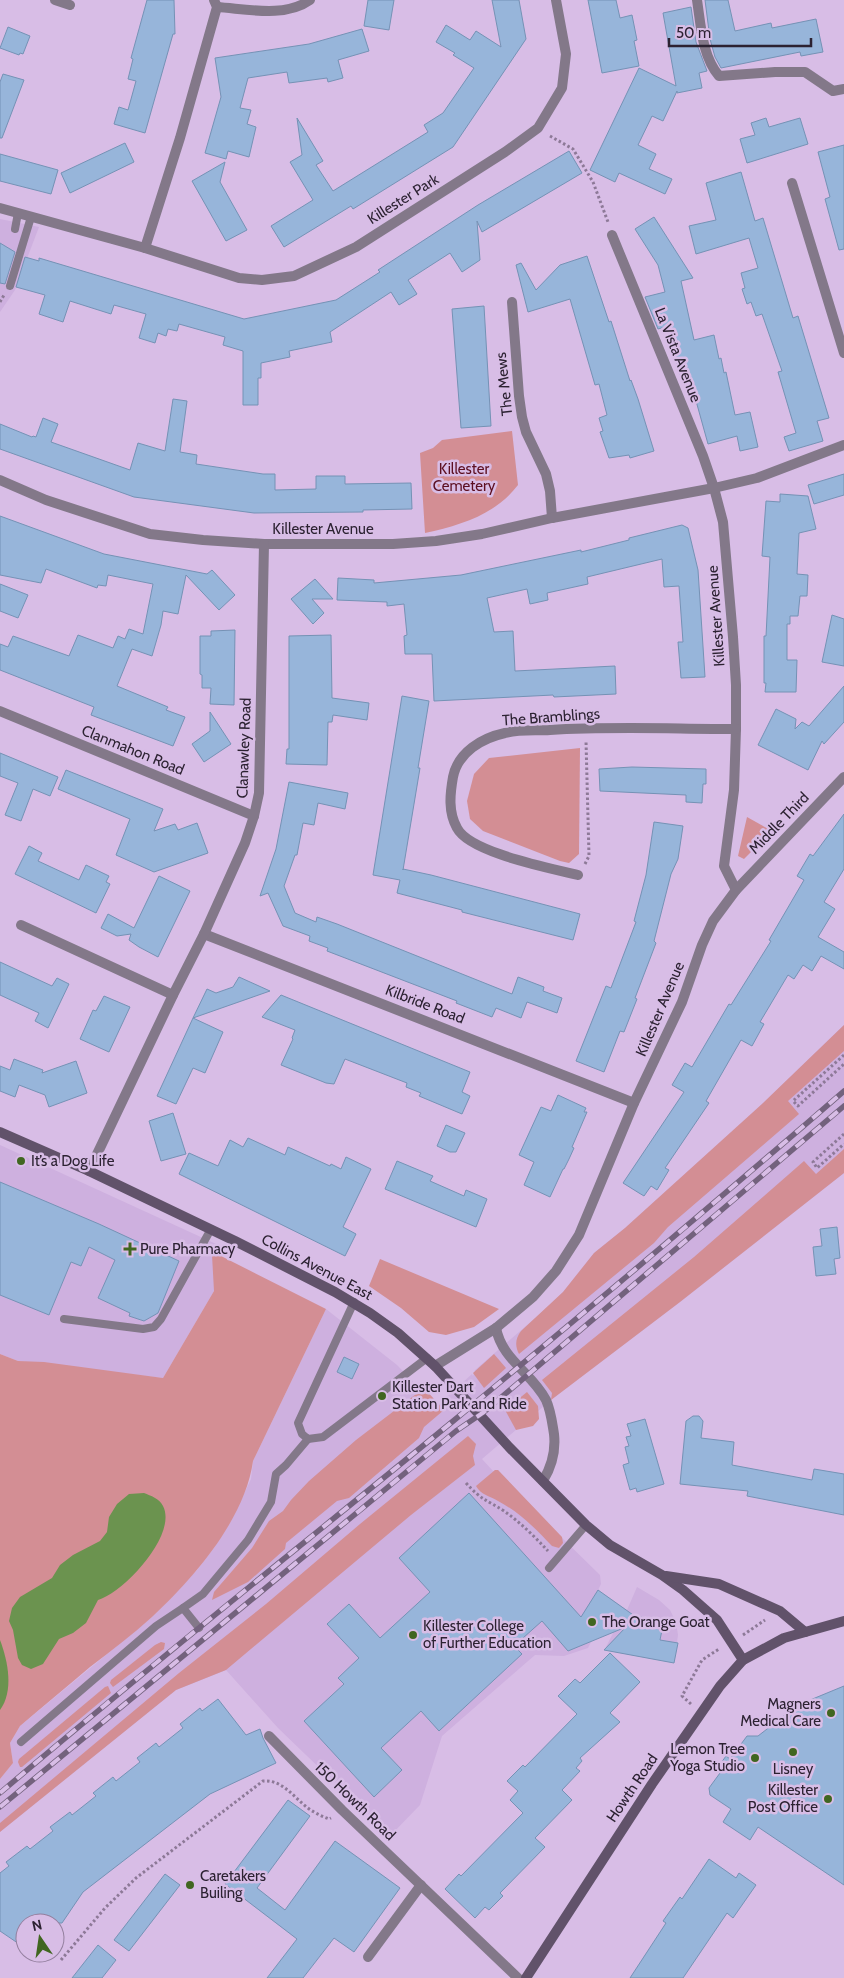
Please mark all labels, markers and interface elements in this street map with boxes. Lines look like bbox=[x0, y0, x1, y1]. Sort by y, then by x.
scale bar bbox=[669, 15, 812, 47]
text: 50 m bbox=[676, 24, 711, 42]
street label: Killester Park bbox=[364, 170, 442, 228]
street label: La Vista Avenue bbox=[651, 305, 705, 405]
street label: The Mews bbox=[492, 351, 516, 417]
park label: Killester Cemetery bbox=[433, 460, 496, 495]
street label: Killester Avenue bbox=[272, 520, 374, 538]
street label: Killester Avenue bbox=[703, 565, 729, 667]
street label: Clanawley Road bbox=[233, 697, 255, 799]
street label: The Bramblings bbox=[501, 705, 601, 729]
street label: Clanmahon Road bbox=[79, 721, 187, 779]
street label: Middle Third bbox=[745, 789, 813, 857]
street label: Killester Avenue bbox=[632, 959, 688, 1059]
street label: Kilbride Road bbox=[383, 981, 467, 1027]
place label: It’s a Dog Life bbox=[31, 1152, 115, 1170]
marker: It’s a Dog Life bbox=[15, 1155, 27, 1167]
street label: Collins Avenue East bbox=[258, 1230, 376, 1304]
place label: Pure Pharmacy bbox=[140, 1240, 236, 1258]
marker: Pure Pharmacy bbox=[124, 1243, 136, 1255]
place label: Killester Dart Station Park and Ride bbox=[392, 1378, 527, 1413]
marker: Killester Dart Station Park and Ride bbox=[376, 1390, 388, 1402]
place label: The Orange Goat bbox=[602, 1613, 710, 1631]
marker: The Orange Goat bbox=[586, 1616, 598, 1628]
place label: Killester College of Further Education bbox=[423, 1617, 551, 1652]
marker: Killester College of Further Education bbox=[407, 1629, 419, 1641]
place label: Magners Medical Care bbox=[740, 1695, 821, 1730]
marker: Magners Medical Care bbox=[825, 1707, 837, 1719]
place label: Lemon Tree Yoga Studio bbox=[669, 1740, 745, 1775]
marker: Lisney bbox=[787, 1746, 799, 1758]
street label: Howth Road bbox=[603, 1750, 661, 1826]
marker: Lemon Tree Yoga Studio bbox=[749, 1752, 761, 1764]
street label: 150 Howth Road bbox=[311, 1758, 399, 1844]
place label: Lisney bbox=[773, 1760, 814, 1778]
place label: Killester Post Office bbox=[748, 1781, 818, 1816]
marker: Killester Post Office bbox=[822, 1793, 834, 1805]
place label: Caretakers Builing bbox=[200, 1867, 266, 1902]
marker: Caretakers Builing bbox=[184, 1879, 196, 1891]
north arrow bbox=[15, 1913, 65, 1963]
text: N bbox=[30, 1915, 44, 1935]

